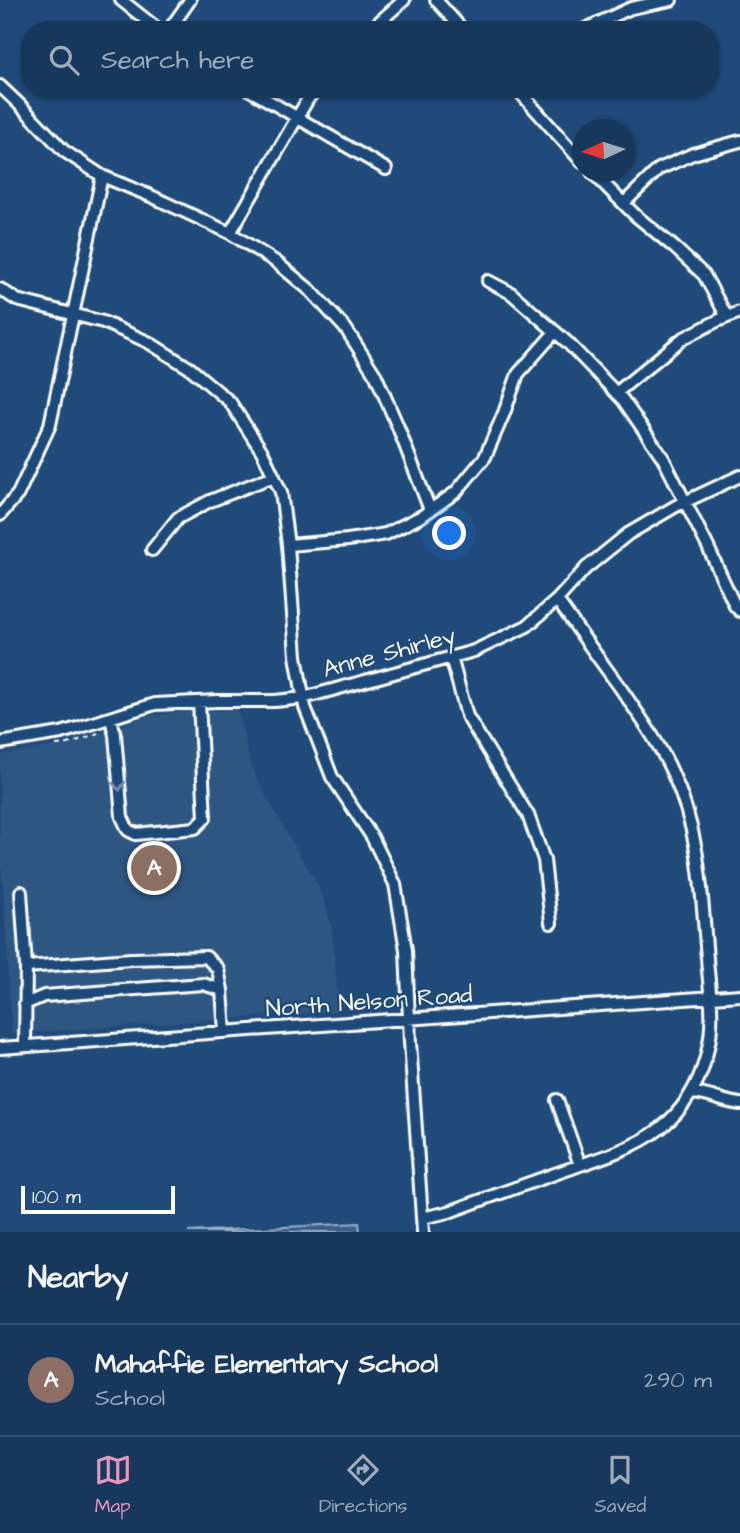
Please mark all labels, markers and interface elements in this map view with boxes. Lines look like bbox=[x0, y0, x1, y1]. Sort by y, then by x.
search box bbox=[21, 21, 719, 98]
icon: search bbox=[45, 41, 83, 79]
text: Search here bbox=[101, 42, 254, 78]
north arrow bbox=[572, 119, 635, 182]
your location bbox=[432, 516, 466, 550]
street label: Anne Shirley bbox=[319, 619, 460, 688]
one-way arrow bbox=[111, 781, 126, 792]
pin: A bbox=[131, 842, 177, 894]
street label: North Nelson Road bbox=[265, 978, 474, 1026]
scale bar bbox=[21, 1183, 175, 1215]
text: 100 m bbox=[32, 1184, 81, 1211]
text: Nearby bbox=[28, 1257, 128, 1299]
text: Mahaffie Elementary School bbox=[95, 1346, 438, 1382]
text: A bbox=[44, 1364, 58, 1396]
text: 290 m bbox=[644, 1364, 712, 1396]
text: School bbox=[95, 1382, 165, 1414]
tab: Map bbox=[94, 1451, 132, 1520]
tab: Directions bbox=[319, 1451, 407, 1520]
tab: Saved bbox=[595, 1451, 646, 1520]

